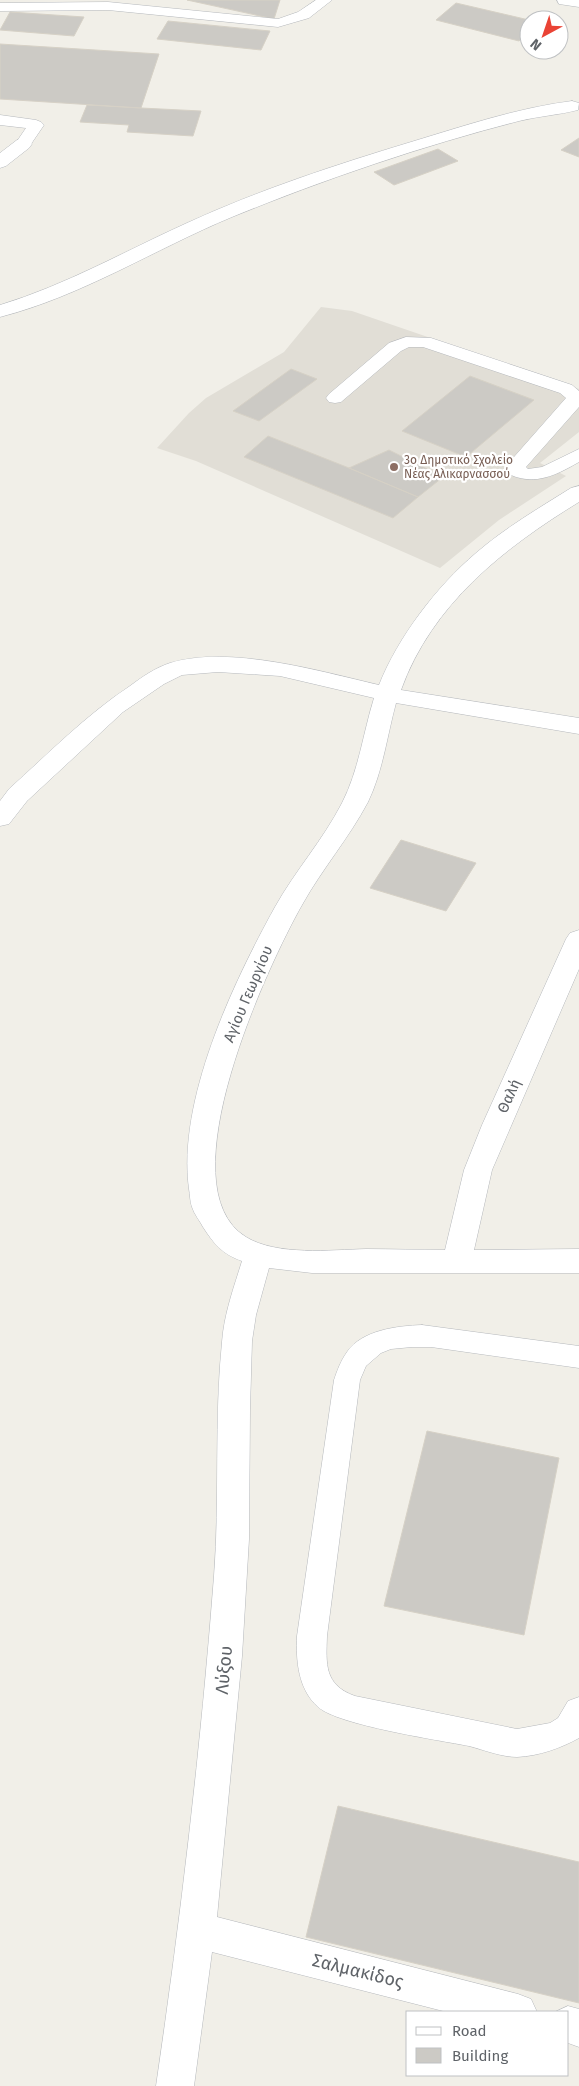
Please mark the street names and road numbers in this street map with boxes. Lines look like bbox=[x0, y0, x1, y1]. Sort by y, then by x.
street label: Αγίου Γεωργίου bbox=[220, 943, 276, 1045]
street label: Θαλή bbox=[494, 1076, 524, 1116]
street label: Λύξου bbox=[211, 1645, 237, 1695]
street label: Σαλμακίδος bbox=[310, 1949, 406, 1993]

